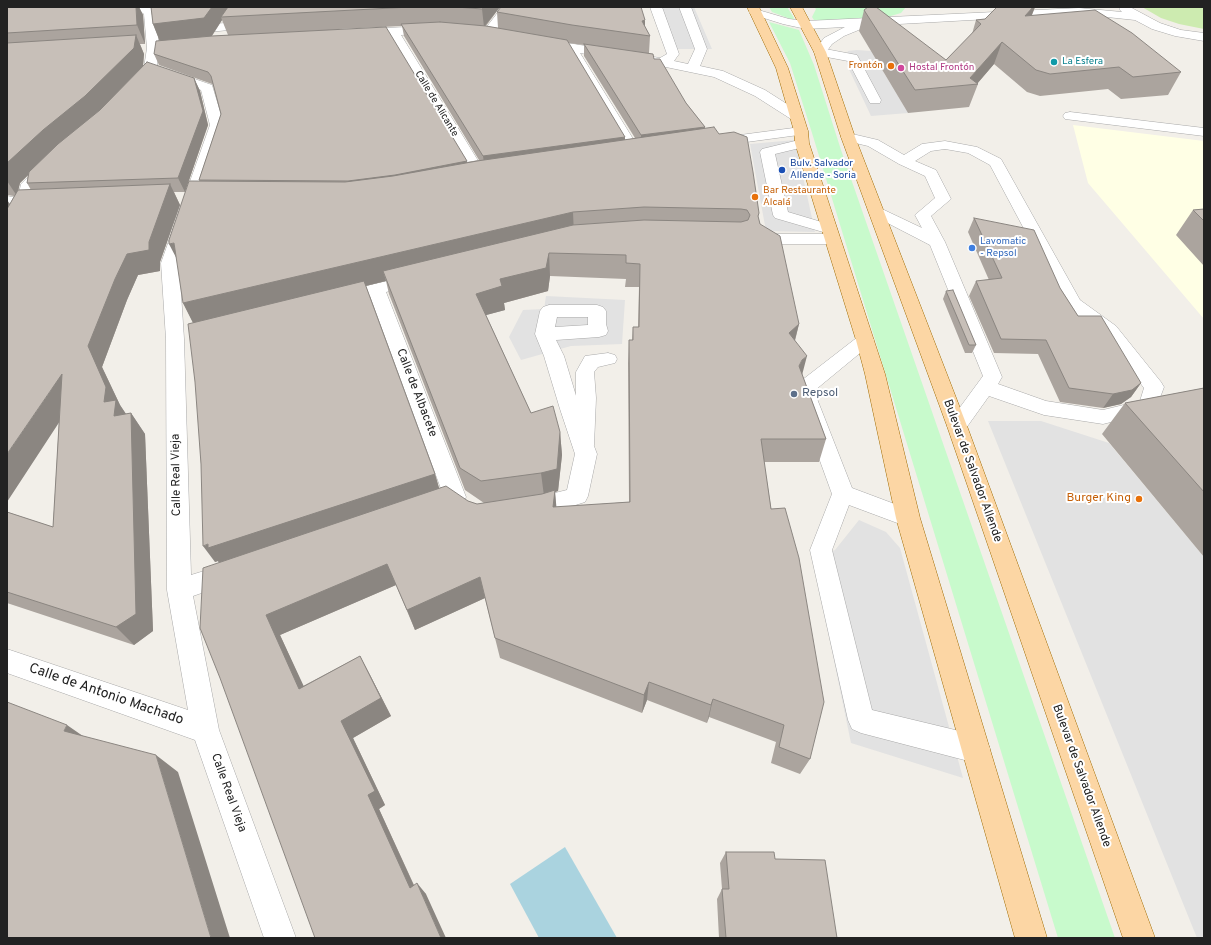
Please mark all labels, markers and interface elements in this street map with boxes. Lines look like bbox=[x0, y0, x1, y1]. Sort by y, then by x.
place label: La Esfera bbox=[1062, 56, 1103, 68]
marker: La Esfera bbox=[1049, 57, 1059, 67]
place label: Frontón bbox=[849, 60, 883, 72]
marker: Frontón bbox=[886, 61, 896, 71]
place label: Hostal Frontón bbox=[909, 62, 974, 74]
marker: Hostal Frontón bbox=[896, 63, 906, 73]
street label: Calle de Alicante bbox=[412, 69, 460, 139]
place label: Bulv. Salvador Allende - Soria bbox=[790, 158, 856, 182]
marker: Bulv. Salvador Allende - Soria bbox=[777, 165, 787, 175]
place label: Bar Restaurante Alcalá bbox=[763, 185, 836, 208]
marker: Bar Restaurante Alcalá bbox=[750, 192, 760, 202]
place label: Lavomatic - Repsol bbox=[980, 236, 1026, 260]
marker: Lavomatic - Repsol bbox=[967, 243, 977, 253]
street label: Calle de Albacete bbox=[392, 347, 440, 439]
place label: Repsol bbox=[802, 387, 838, 401]
marker: Repsol bbox=[789, 389, 799, 399]
street label: Bulevar de Salvador Allende bbox=[939, 398, 1005, 544]
street label: Calle Real Vieja bbox=[169, 434, 185, 516]
place label: Burger King bbox=[1067, 492, 1131, 506]
marker: Burger King bbox=[1134, 494, 1144, 504]
street label: Calle de Antonio Machado bbox=[26, 661, 186, 729]
street label: Bulevar de Salvador Allende bbox=[1048, 703, 1114, 849]
street label: Calle Real Vieja bbox=[207, 752, 249, 834]

